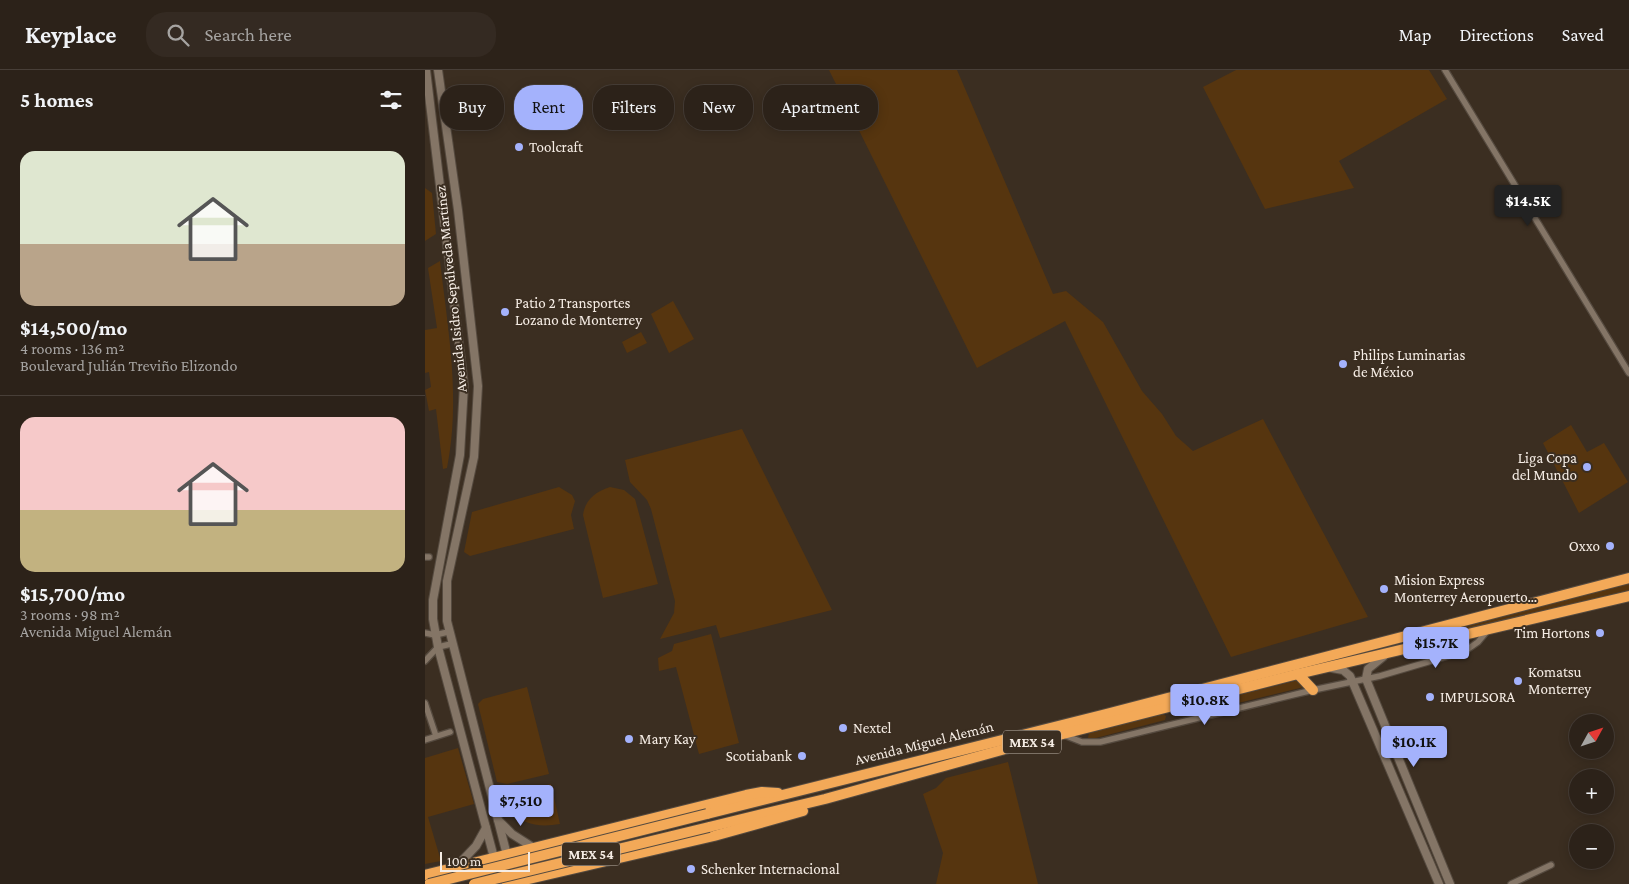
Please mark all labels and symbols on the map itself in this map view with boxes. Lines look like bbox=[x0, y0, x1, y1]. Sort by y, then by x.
place label: Toolcraft bbox=[529, 139, 584, 155]
marker: Toolcraft bbox=[513, 141, 525, 153]
pin: $14.5K bbox=[1487, 184, 1569, 227]
street label: Avenida Isidro Sepúlveda Martínez bbox=[432, 185, 471, 393]
place label: Patio 2 Transportes Lozano de Monterrey bbox=[515, 295, 642, 329]
marker: Patio 2 Transportes Lozano de Monterrey bbox=[499, 306, 511, 318]
place label: Philips Luminarias de México bbox=[1353, 347, 1465, 380]
marker: Philips Luminarias de México bbox=[1337, 358, 1349, 370]
place label: Liga Copa del Mundo bbox=[1512, 450, 1577, 483]
marker: Liga Copa del Mundo bbox=[1581, 461, 1593, 473]
place label: Oxxo bbox=[1569, 538, 1600, 554]
marker: Oxxo bbox=[1604, 540, 1616, 552]
place label: Mision Express Monterrey Aeropuerto… bbox=[1394, 572, 1537, 606]
marker: Mision Express Monterrey Aeropuerto… bbox=[1378, 583, 1390, 595]
place label: Tim Hortons bbox=[1514, 625, 1590, 641]
pin: $15.7K bbox=[1395, 626, 1477, 669]
marker: Tim Hortons bbox=[1594, 627, 1606, 639]
place label: Komatsu Monterrey bbox=[1528, 664, 1591, 698]
marker: Komatsu Monterrey bbox=[1512, 675, 1524, 687]
pin: $10.8K bbox=[1164, 684, 1246, 726]
place label: IMPULSORA bbox=[1440, 689, 1516, 705]
marker: IMPULSORA bbox=[1424, 691, 1436, 703]
north arrow bbox=[1569, 714, 1614, 759]
street label: Avenida Miguel Alemán bbox=[853, 718, 995, 769]
place label: Nextel bbox=[853, 720, 892, 736]
marker: Nextel bbox=[837, 722, 849, 734]
pin: $10.1K bbox=[1373, 726, 1455, 768]
road number: MEX 54 bbox=[1003, 730, 1061, 754]
place label: Mary Kay bbox=[639, 731, 696, 748]
marker: Mary Kay bbox=[623, 733, 635, 745]
place label: Scotiabank bbox=[726, 748, 793, 764]
marker: Scotiabank bbox=[796, 750, 808, 762]
pin: $7,510 bbox=[480, 784, 562, 827]
road number: MEX 54 bbox=[562, 842, 620, 866]
scale bar bbox=[440, 849, 530, 872]
place label: Schenker Internacional bbox=[701, 861, 840, 877]
marker: Schenker Internacional bbox=[685, 863, 697, 875]

